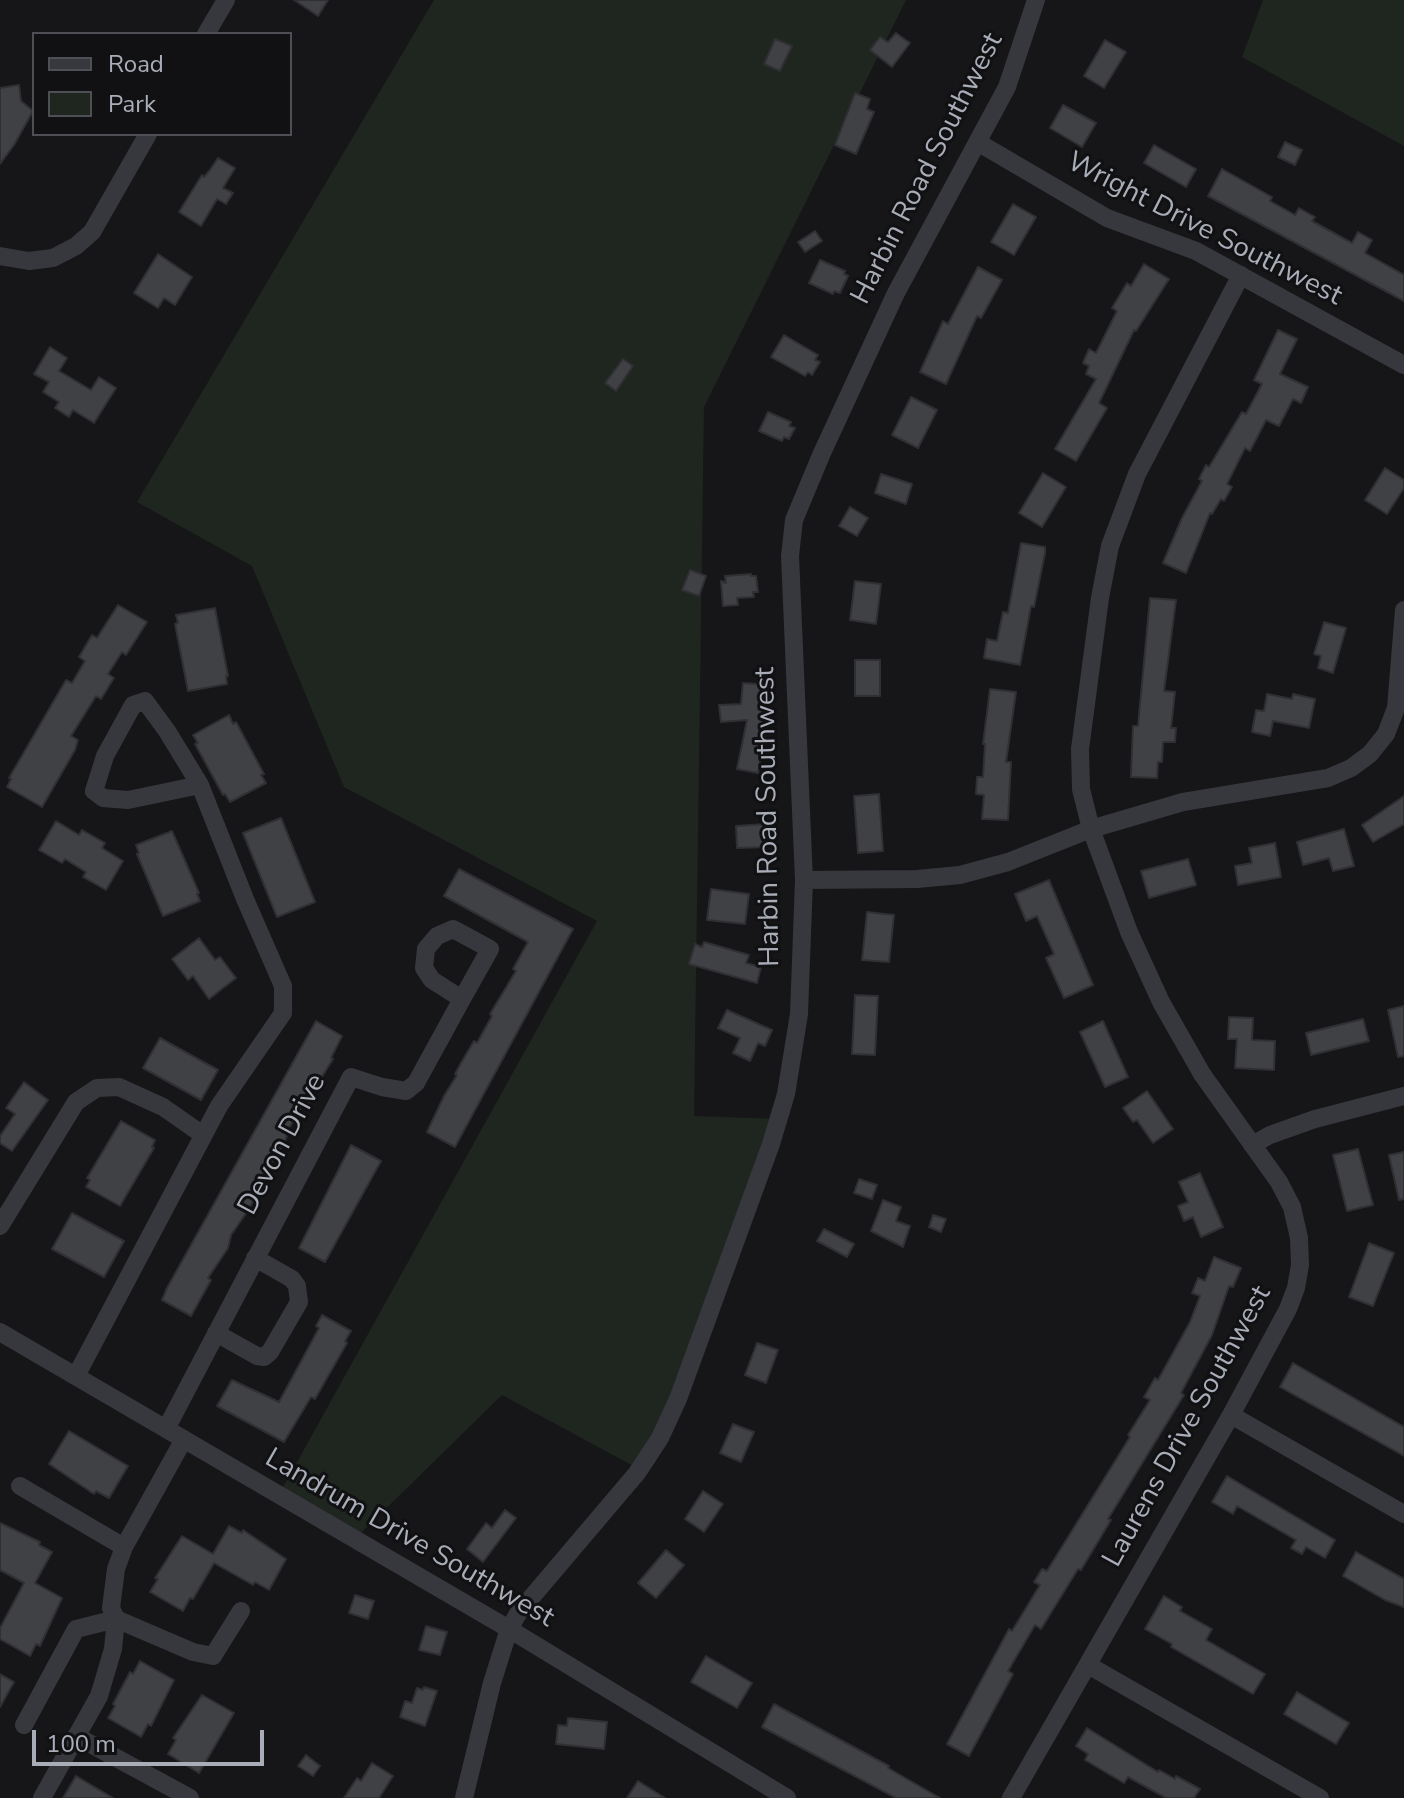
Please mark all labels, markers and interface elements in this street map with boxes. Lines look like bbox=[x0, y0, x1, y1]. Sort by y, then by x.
street label: Harbin Road Southwest bbox=[845, 28, 1011, 310]
legend bbox=[32, 32, 292, 136]
text: Road bbox=[108, 48, 164, 80]
text: Park bbox=[108, 88, 156, 120]
street label: Wright Drive Southwest bbox=[1061, 146, 1347, 314]
street label: Harbin Road Southwest bbox=[750, 667, 788, 967]
street label: Devon Drive bbox=[232, 1069, 334, 1221]
street label: Laurens Drive Southwest bbox=[1097, 1281, 1279, 1573]
street label: Landrum Drive Southwest bbox=[258, 1442, 560, 1636]
scale bar bbox=[36, 1714, 268, 1764]
text: 100 m bbox=[46, 1728, 116, 1760]

